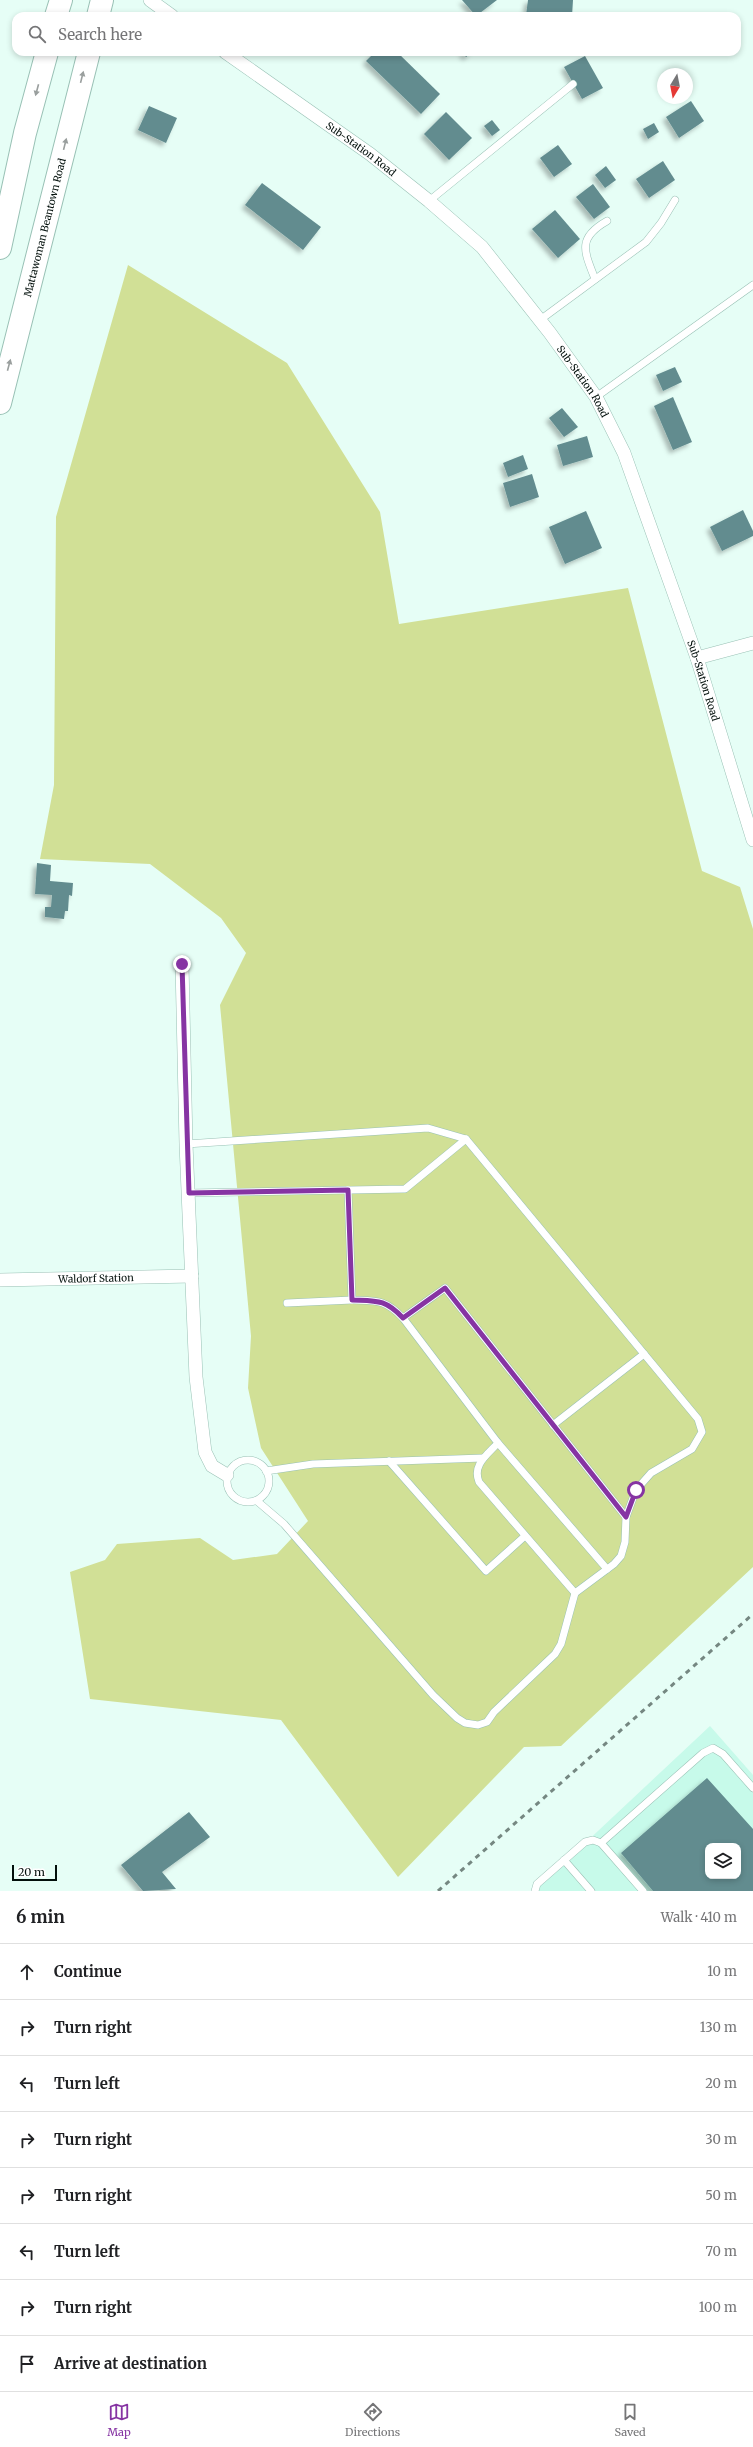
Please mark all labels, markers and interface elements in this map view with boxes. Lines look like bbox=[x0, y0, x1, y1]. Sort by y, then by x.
search box bbox=[12, 12, 741, 56]
icon: search bbox=[26, 23, 48, 45]
text: Search here bbox=[58, 25, 142, 44]
north arrow bbox=[657, 68, 693, 104]
one-way arrow bbox=[80, 71, 86, 83]
one-way arrow bbox=[34, 84, 40, 96]
street label: Sub-Station Road bbox=[323, 119, 399, 179]
one-way arrow bbox=[62, 138, 68, 150]
street label: Mattawoman Beantown Road bbox=[21, 157, 69, 298]
street label: Sub-Station Road bbox=[554, 343, 611, 419]
one-way arrow bbox=[6, 359, 12, 371]
street label: Sub-Station Road bbox=[684, 639, 722, 723]
route end bbox=[173, 955, 191, 973]
street label: Waldorf Station bbox=[57, 1271, 134, 1286]
route start bbox=[627, 1481, 645, 1499]
map controls bbox=[705, 1843, 741, 1879]
button: layers bbox=[705, 1843, 741, 1879]
scale bar bbox=[12, 1863, 57, 1882]
text: 20 m bbox=[18, 1865, 45, 1879]
text: 6 min bbox=[16, 1906, 65, 1928]
text: Walk · 410 m bbox=[661, 1909, 737, 1926]
icon: ahead bbox=[16, 1961, 38, 1983]
text: Continue bbox=[54, 1962, 122, 1981]
text: 10 m bbox=[707, 1963, 737, 1980]
icon: right bbox=[16, 2017, 38, 2039]
text: Turn right bbox=[54, 2018, 132, 2037]
text: 130 m bbox=[700, 2019, 737, 2036]
icon: left bbox=[16, 2073, 38, 2095]
text: Turn left bbox=[54, 2074, 120, 2093]
text: 20 m bbox=[705, 2075, 737, 2092]
icon: right bbox=[16, 2129, 38, 2151]
text: Turn right bbox=[54, 2130, 132, 2149]
text: 30 m bbox=[705, 2131, 737, 2148]
icon: right bbox=[16, 2185, 38, 2207]
text: Turn right bbox=[54, 2186, 132, 2205]
text: 50 m bbox=[705, 2187, 737, 2204]
icon: left bbox=[16, 2241, 38, 2263]
text: Turn left bbox=[54, 2242, 120, 2261]
text: 70 m bbox=[706, 2243, 737, 2260]
icon: right bbox=[16, 2297, 38, 2319]
text: Turn right bbox=[54, 2298, 132, 2317]
text: 100 m bbox=[699, 2299, 737, 2316]
icon: arrive bbox=[16, 2353, 38, 2375]
text: Arrive at destination bbox=[54, 2354, 207, 2373]
tab: Map bbox=[107, 2401, 131, 2439]
tab: Directions bbox=[345, 2401, 400, 2439]
tab: Saved bbox=[615, 2401, 646, 2439]

